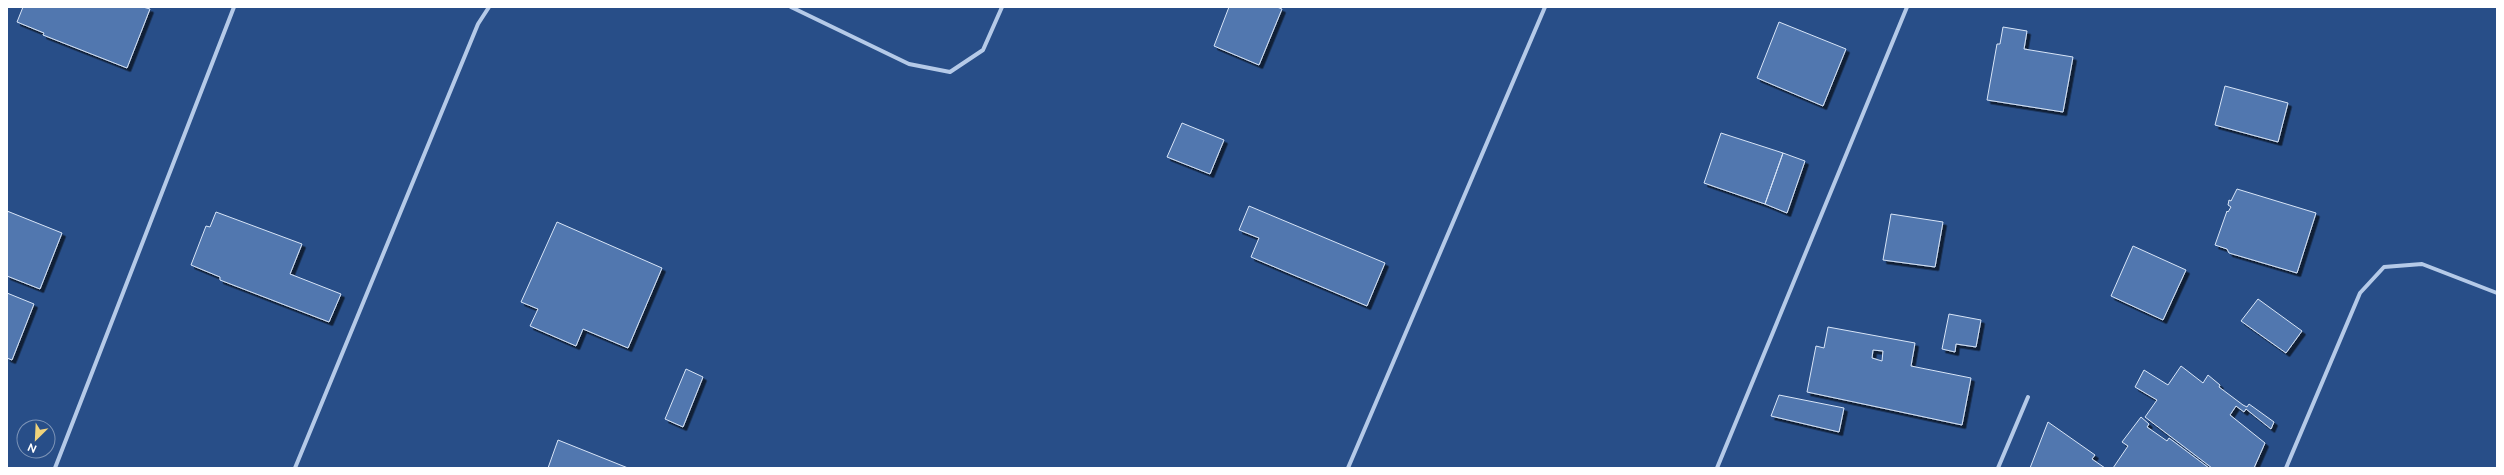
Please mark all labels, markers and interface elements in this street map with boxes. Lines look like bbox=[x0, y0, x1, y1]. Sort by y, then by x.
north arrow bbox=[16, 419, 56, 459]
text: N bbox=[26, 440, 39, 455]

